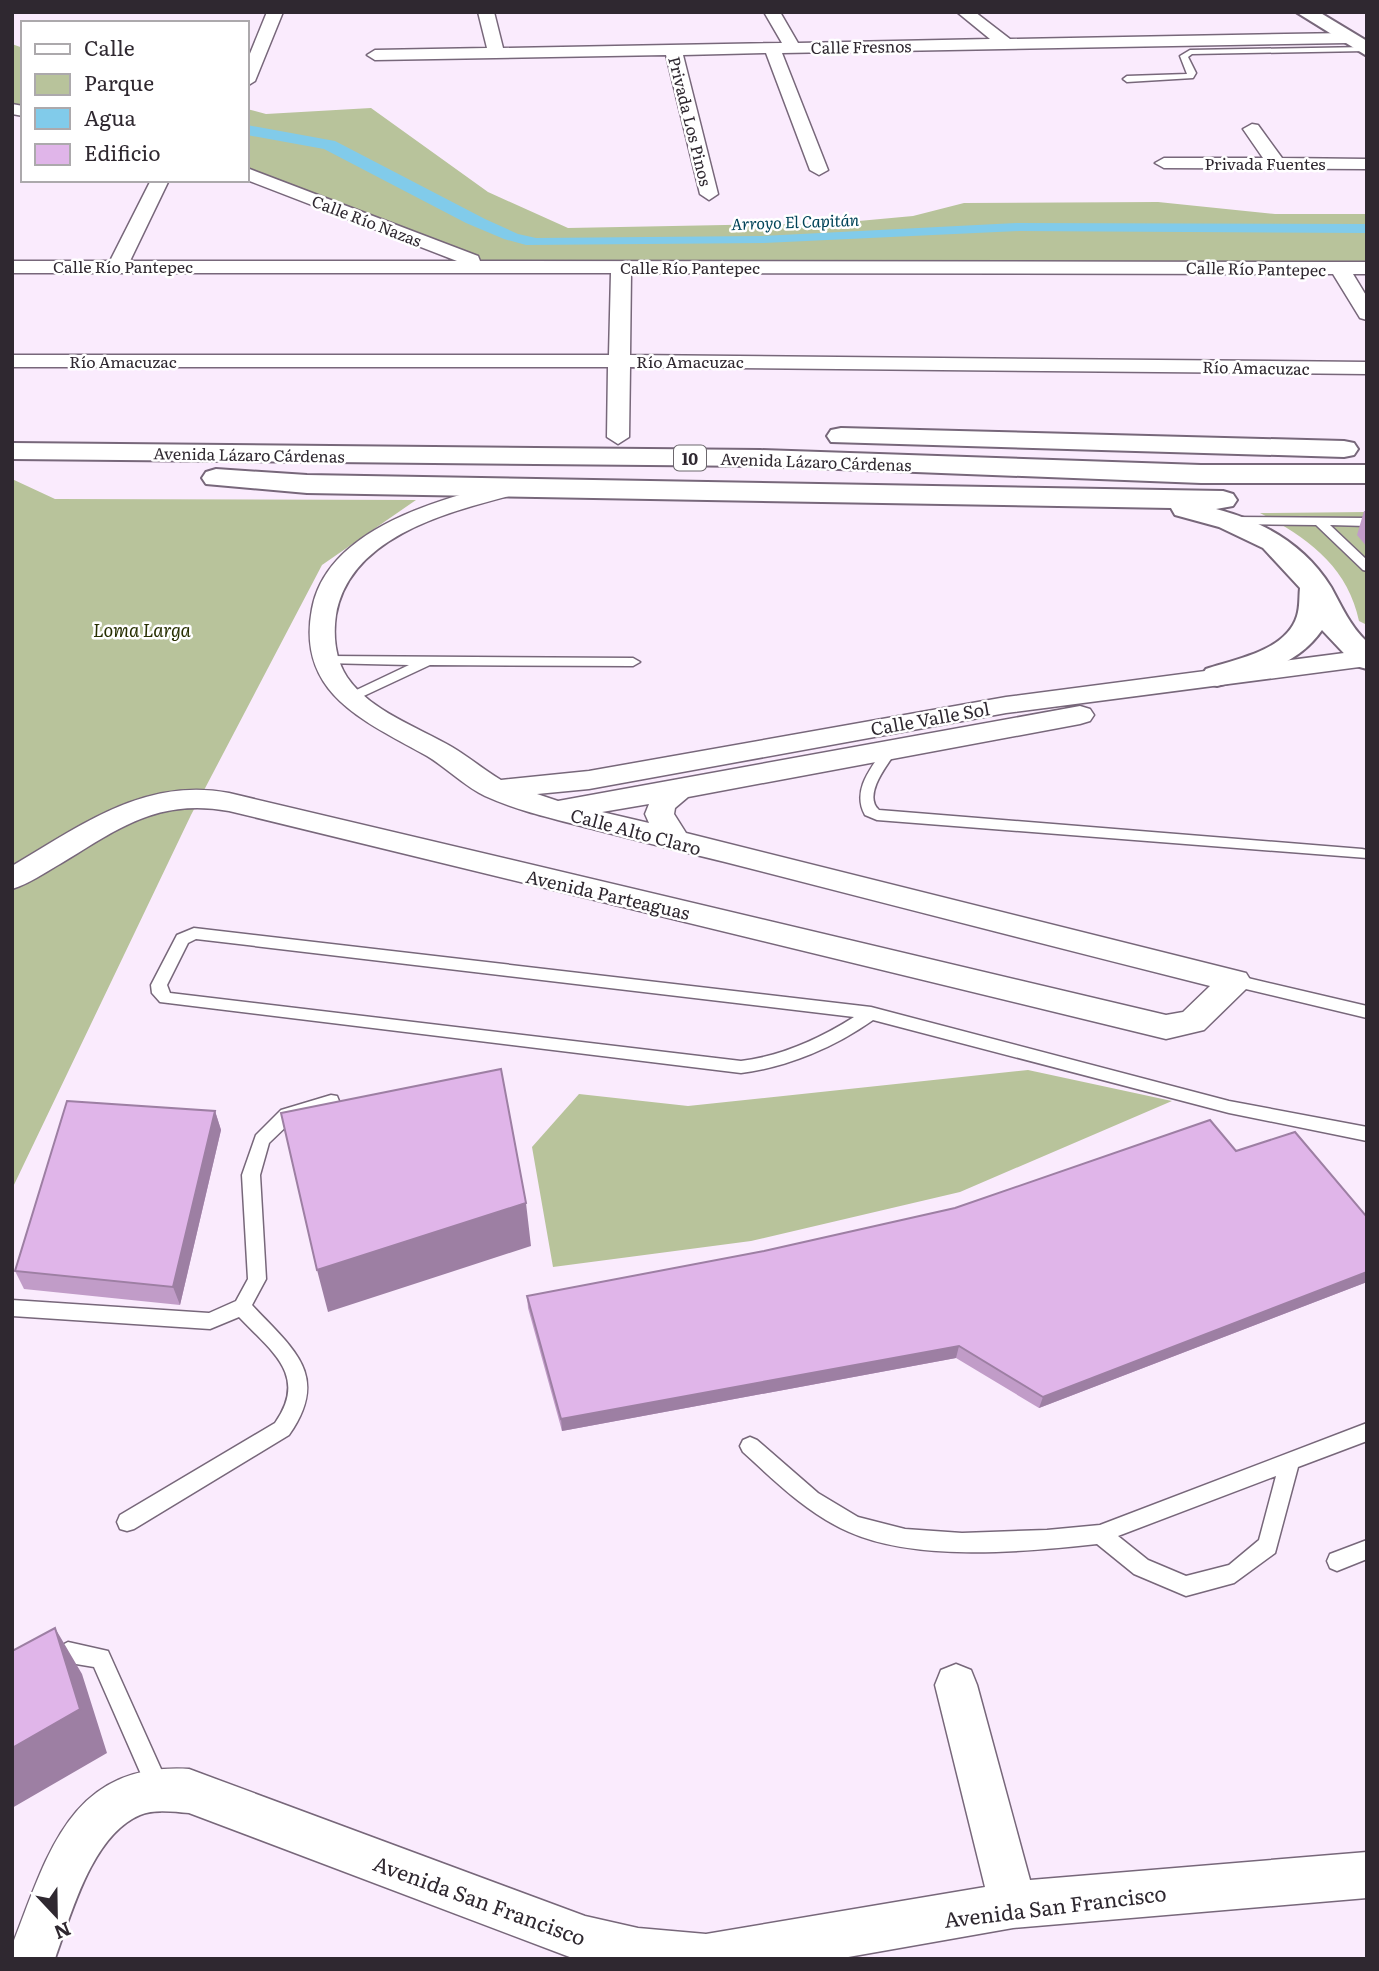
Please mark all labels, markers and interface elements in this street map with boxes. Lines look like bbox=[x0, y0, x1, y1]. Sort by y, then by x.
legend bbox=[21, 21, 248, 182]
text: Calle bbox=[84, 31, 135, 62]
street label: Calle Fresnos bbox=[810, 33, 912, 59]
street label: Privada Los Pinos bbox=[663, 54, 719, 188]
text: Parque bbox=[84, 66, 154, 97]
text: Agua bbox=[84, 101, 136, 132]
text: Edificio bbox=[84, 136, 160, 167]
street label: Privada Fuentes bbox=[1204, 151, 1326, 175]
street label: Calle Río Nazas bbox=[309, 188, 425, 252]
water label: Arroyo El Capitán bbox=[731, 207, 860, 235]
street label: Calle Río Pantepec bbox=[53, 254, 193, 278]
street label: Calle Río Pantepec bbox=[620, 255, 760, 279]
street label: Calle Río Pantepec bbox=[1186, 255, 1326, 281]
street label: Río Amacuzac bbox=[69, 349, 177, 373]
street label: Río Amacuzac bbox=[636, 349, 744, 373]
street label: Río Amacuzac bbox=[1202, 354, 1310, 380]
street label: Avenida Lázaro Cárdenas bbox=[153, 440, 345, 468]
road number: 10 bbox=[674, 446, 706, 471]
street label: Avenida Lázaro Cárdenas bbox=[720, 446, 912, 476]
park label: Loma Larga bbox=[93, 616, 192, 643]
street label: Calle Valle Sol bbox=[868, 694, 992, 742]
street label: Calle Alto Claro bbox=[568, 801, 704, 861]
street label: Avenida Parteaguas bbox=[523, 862, 693, 926]
street label: Avenida San Francisco bbox=[369, 1846, 591, 1952]
street label: Avenida San Francisco bbox=[942, 1876, 1168, 1934]
north arrow bbox=[21, 1880, 91, 1950]
text: N bbox=[50, 1916, 75, 1948]

